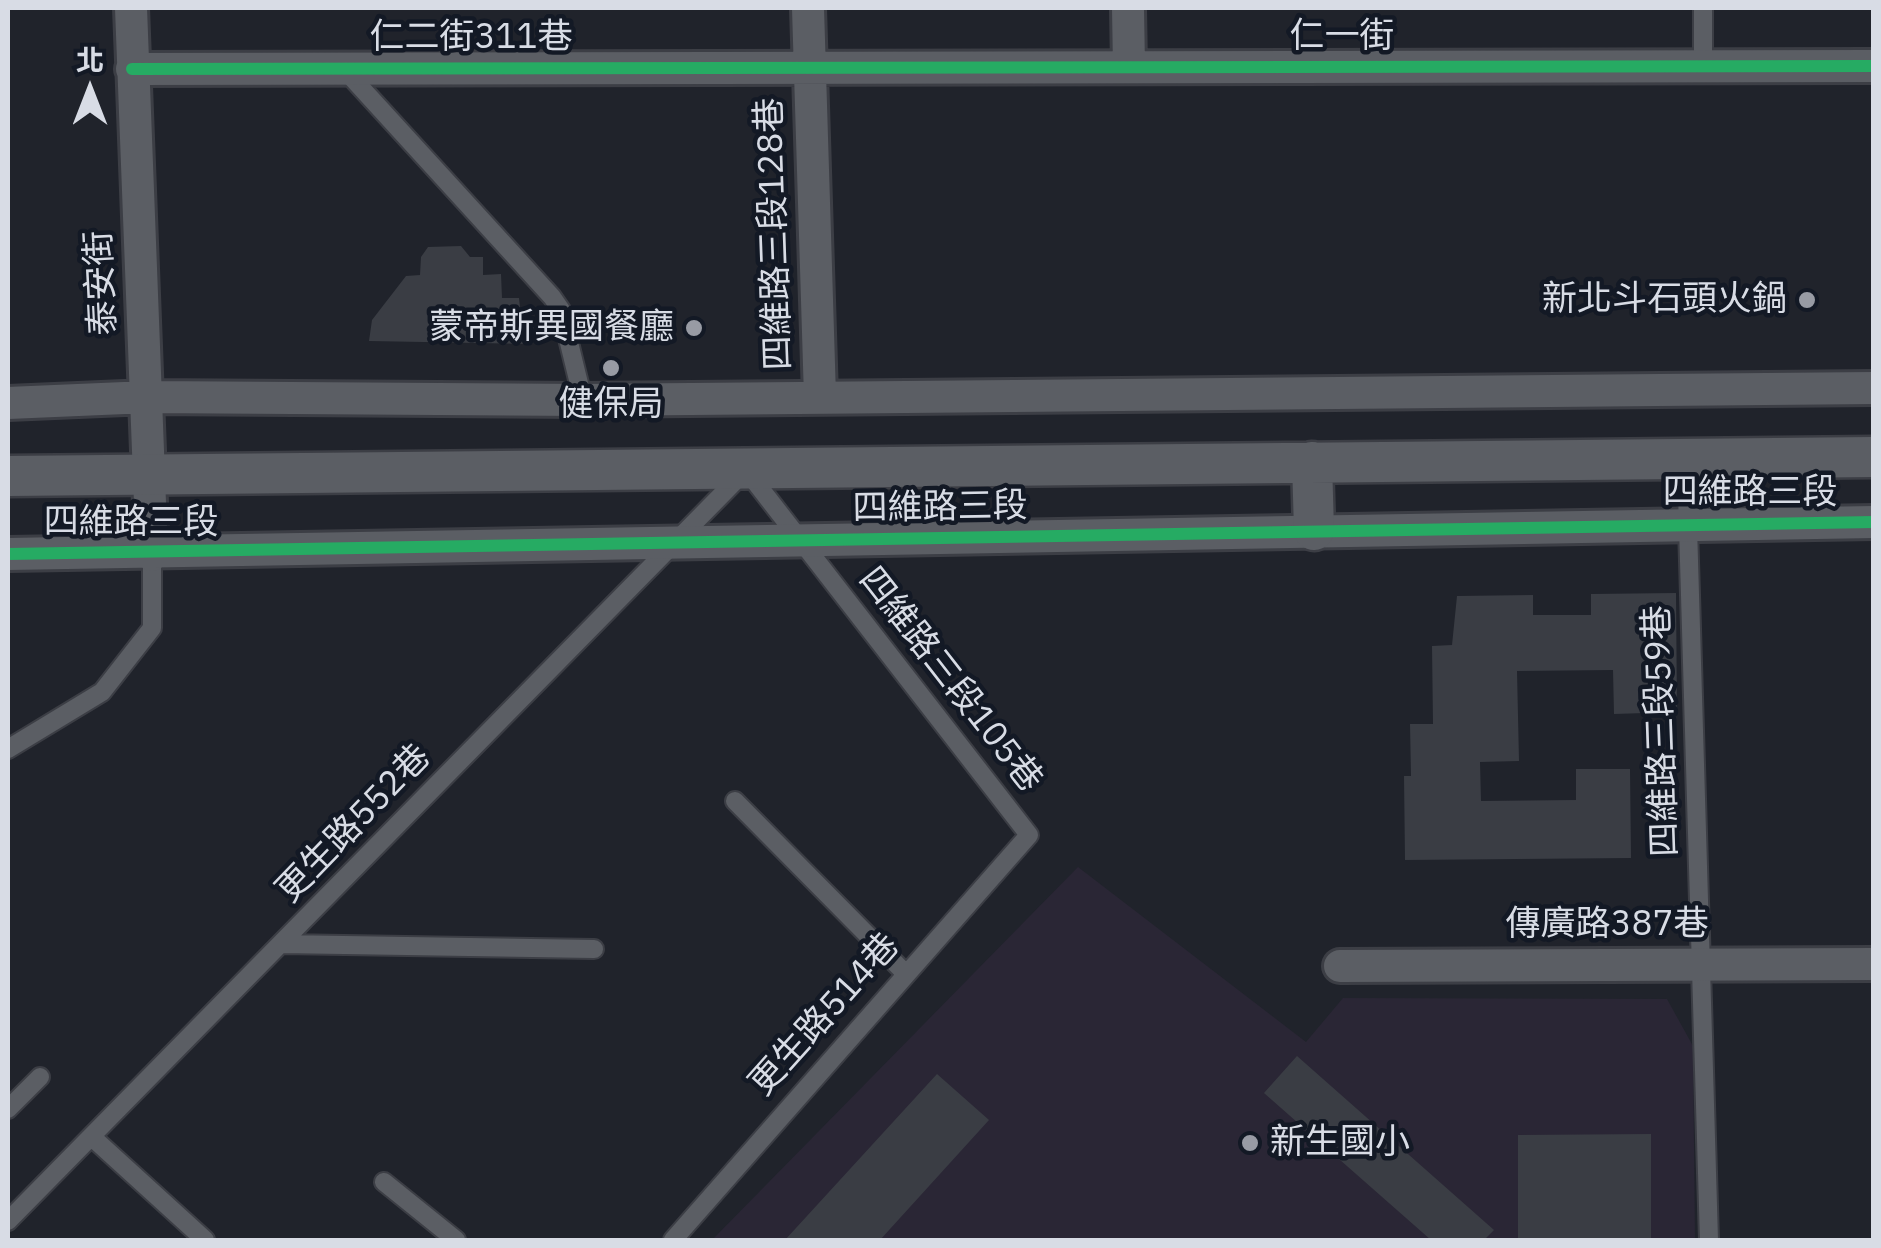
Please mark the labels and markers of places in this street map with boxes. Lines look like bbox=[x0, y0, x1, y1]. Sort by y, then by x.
place label: 新北斗石頭火鍋 bbox=[1542, 279, 1787, 321]
marker: 新北斗石頭火鍋 bbox=[1796, 289, 1818, 311]
place label: 蒙帝斯異國餐廳 bbox=[429, 307, 674, 349]
marker: 蒙帝斯異國餐廳 bbox=[683, 317, 705, 339]
marker: 健保局 bbox=[600, 357, 622, 379]
place label: 健保局 bbox=[559, 384, 663, 426]
place label: 新生國小 bbox=[1270, 1122, 1410, 1164]
marker: 新生國小 bbox=[1239, 1132, 1261, 1154]

